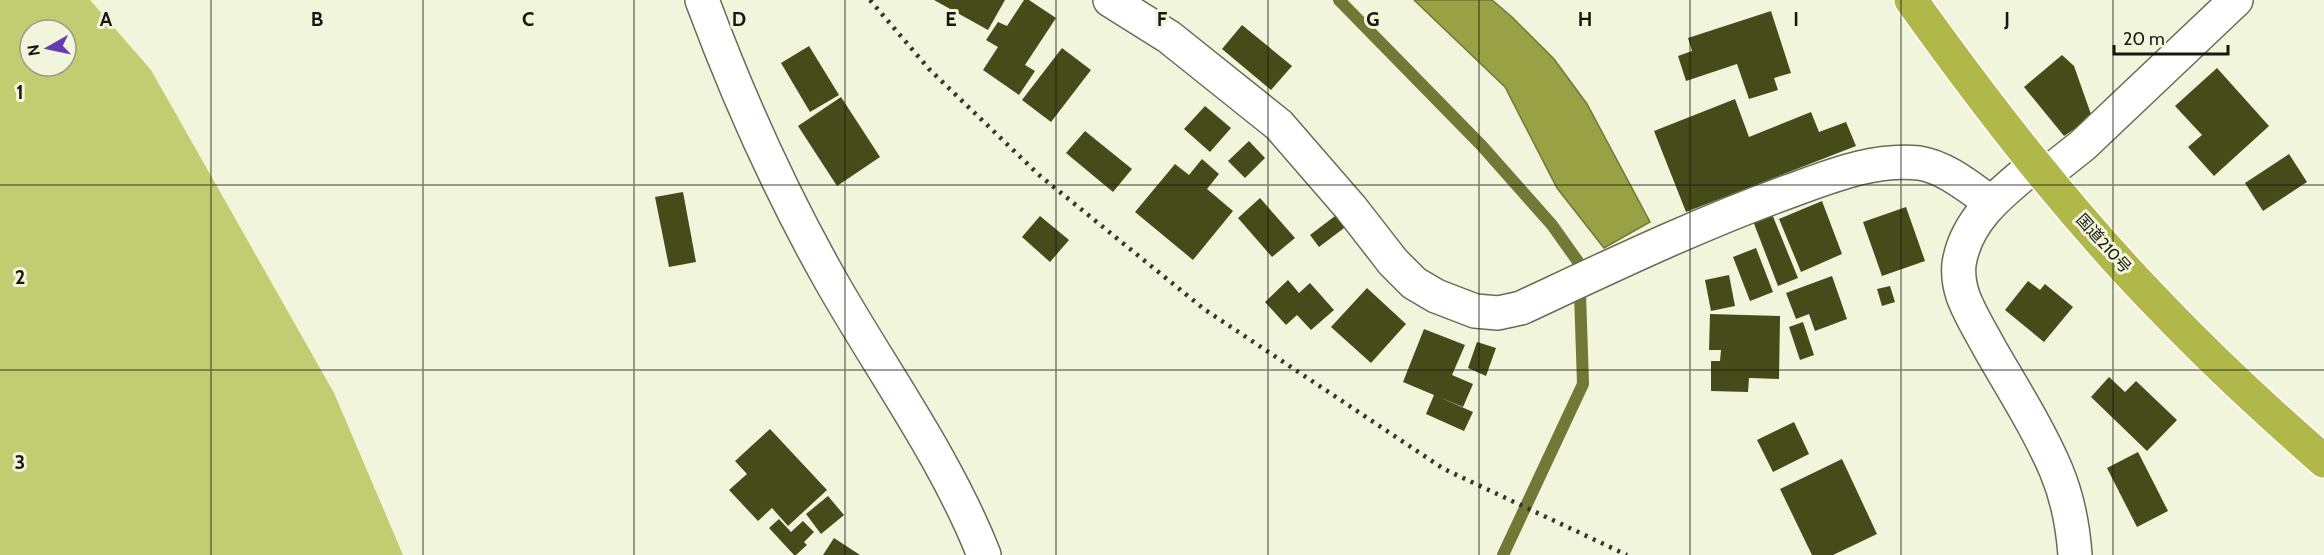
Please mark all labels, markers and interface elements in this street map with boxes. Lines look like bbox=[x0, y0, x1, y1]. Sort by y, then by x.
text: A bbox=[100, 7, 113, 31]
text: B bbox=[311, 7, 323, 31]
text: C bbox=[522, 7, 534, 31]
text: D bbox=[732, 7, 746, 31]
text: E bbox=[945, 7, 957, 31]
text: F bbox=[1157, 7, 1168, 31]
text: G bbox=[1366, 7, 1380, 31]
text: H bbox=[1578, 7, 1592, 31]
text: I bbox=[1793, 7, 1799, 31]
text: J bbox=[2003, 7, 2010, 31]
north arrow bbox=[18, 18, 78, 78]
scale bar bbox=[2114, 18, 2228, 56]
text: 20 m bbox=[2123, 28, 2165, 50]
text: N bbox=[23, 43, 44, 57]
text: 1 bbox=[16, 80, 24, 104]
street label: 国道210号 bbox=[2072, 210, 2135, 277]
text: 2 bbox=[15, 265, 25, 289]
text: 3 bbox=[15, 450, 25, 474]

